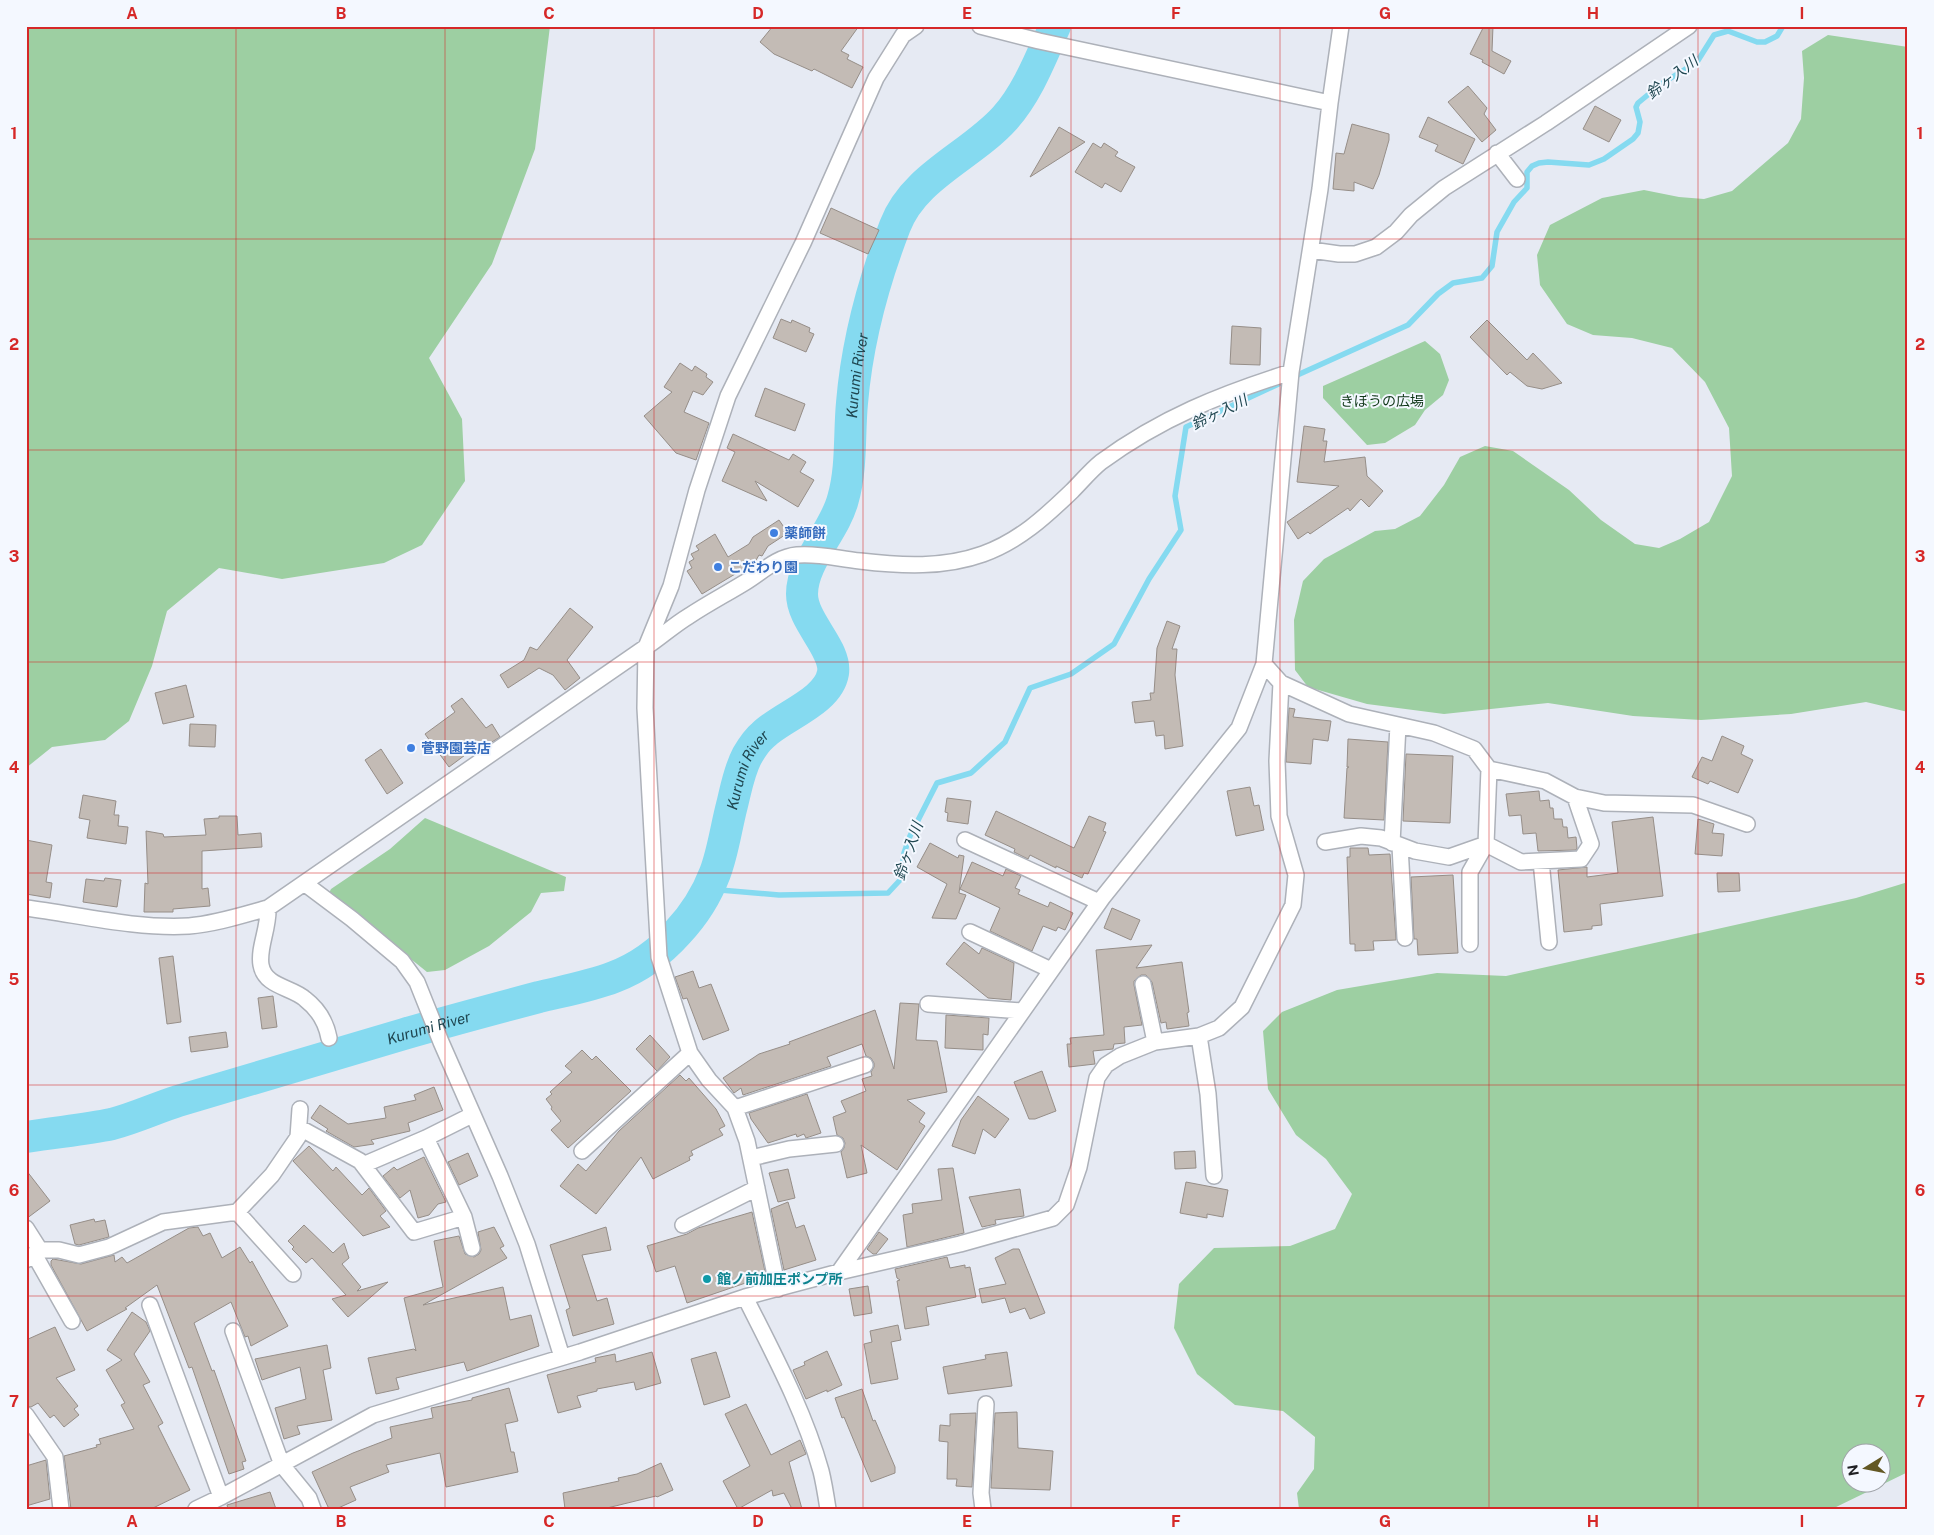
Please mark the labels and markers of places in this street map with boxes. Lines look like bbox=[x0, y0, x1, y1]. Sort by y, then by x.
place label: 薬師餅 bbox=[784, 525, 826, 541]
marker: 薬師餅 bbox=[768, 527, 780, 539]
place label: こだわり園 bbox=[728, 559, 798, 575]
marker: こだわり園 bbox=[712, 561, 724, 573]
place label: 菅野園芸店 bbox=[421, 740, 491, 756]
marker: 菅野園芸店 bbox=[405, 742, 417, 754]
place label: 館ノ前加圧ポンプ所 bbox=[717, 1271, 843, 1287]
marker: 館ノ前加圧ポンプ所 bbox=[701, 1273, 713, 1285]

